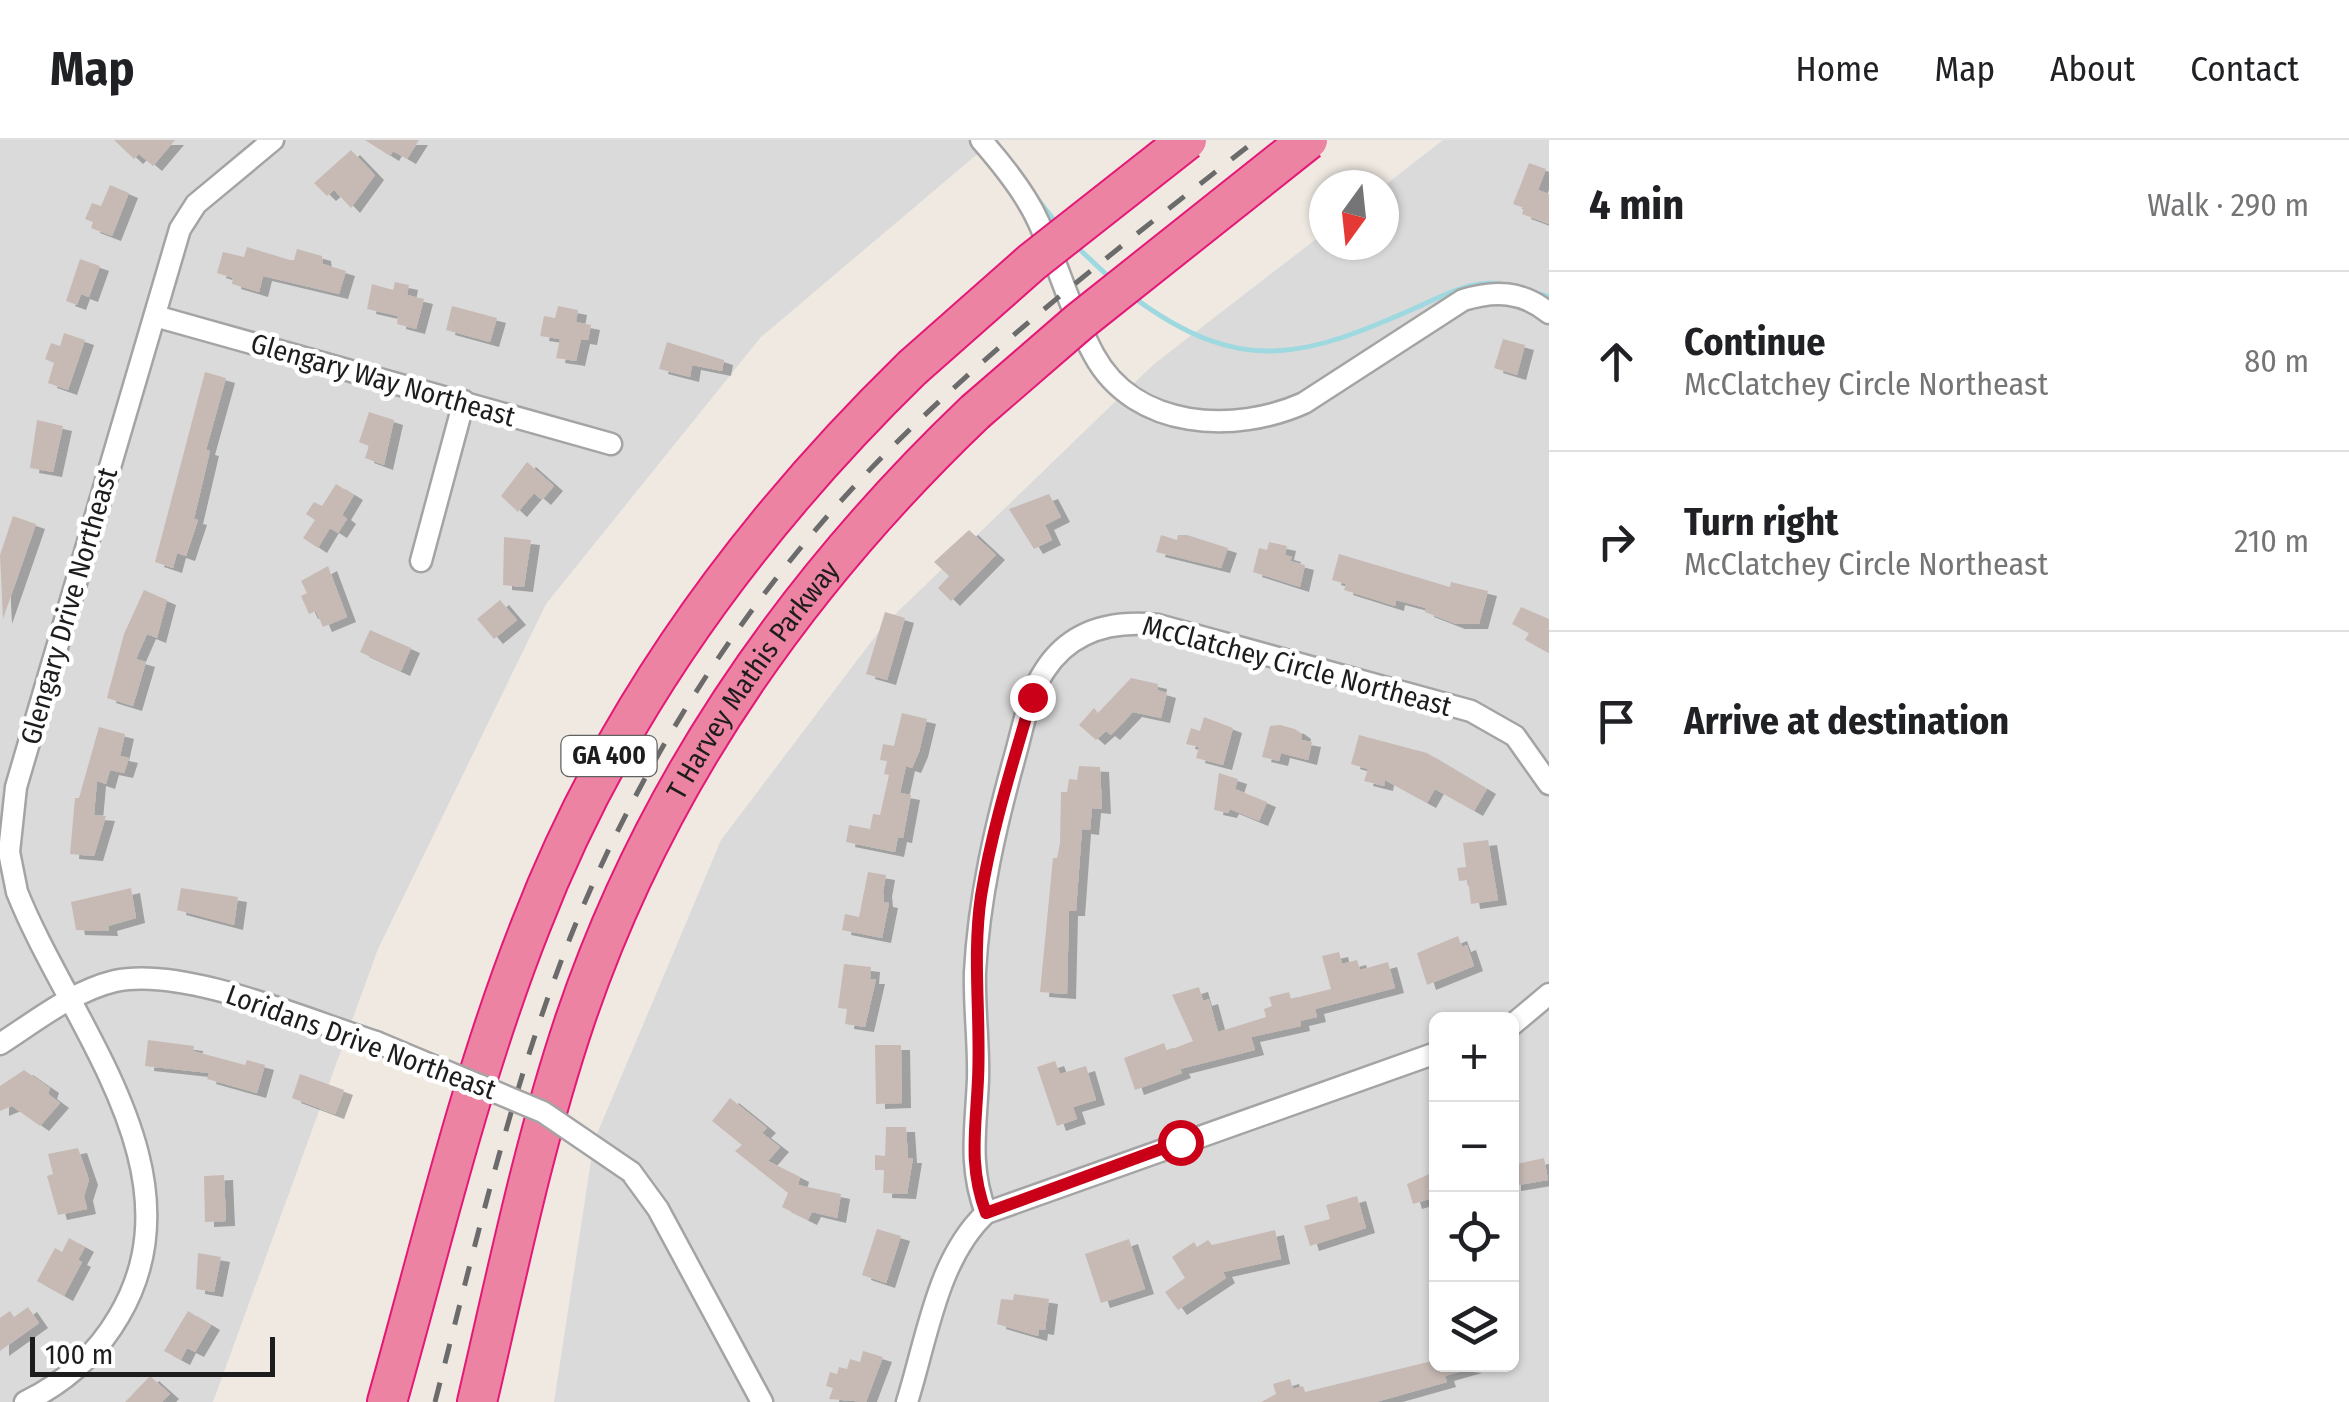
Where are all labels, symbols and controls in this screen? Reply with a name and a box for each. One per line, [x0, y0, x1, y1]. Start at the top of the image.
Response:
text: Map [50, 40, 134, 98]
text: Home [1796, 48, 1879, 90]
text: Map [1934, 48, 1995, 90]
text: About [2050, 48, 2135, 90]
text: Contact [2190, 48, 2299, 90]
north arrow [1309, 170, 1399, 260]
text: 4 min [1589, 180, 1684, 230]
text: Walk · 290 m [2147, 186, 2309, 224]
text: Continue [1684, 319, 1825, 365]
street label: Glengary Way Northeast [247, 326, 520, 434]
icon: ahead [1589, 334, 1644, 389]
text: 80 m [2244, 342, 2309, 380]
text: McClatchey Circle Northeast [1684, 365, 2048, 403]
street label: Glengary Drive Northeast [14, 463, 125, 748]
text: Turn right [1684, 499, 1838, 545]
icon: right [1589, 514, 1644, 569]
text: 210 m [2234, 522, 2309, 560]
text: McClatchey Circle Northeast [1684, 545, 2048, 583]
street label: T Harvey Mathis Parkway [659, 553, 846, 805]
street label: McClatchey Circle Northeast [1139, 609, 1456, 723]
route end [1010, 675, 1056, 721]
icon: arrive [1589, 694, 1644, 749]
text: Arrive at destination [1684, 698, 2009, 744]
road number: GA 400 [562, 736, 656, 776]
street label: Loridans Drive Northeast [222, 978, 501, 1107]
map controls [1429, 1012, 1519, 1372]
button: + [1429, 1012, 1519, 1102]
button: − [1429, 1102, 1519, 1192]
route start [1158, 1120, 1204, 1166]
button: locate [1429, 1192, 1519, 1282]
button: layers [1429, 1282, 1519, 1372]
scale bar [30, 1332, 275, 1376]
text: 100 m [45, 1338, 113, 1371]

